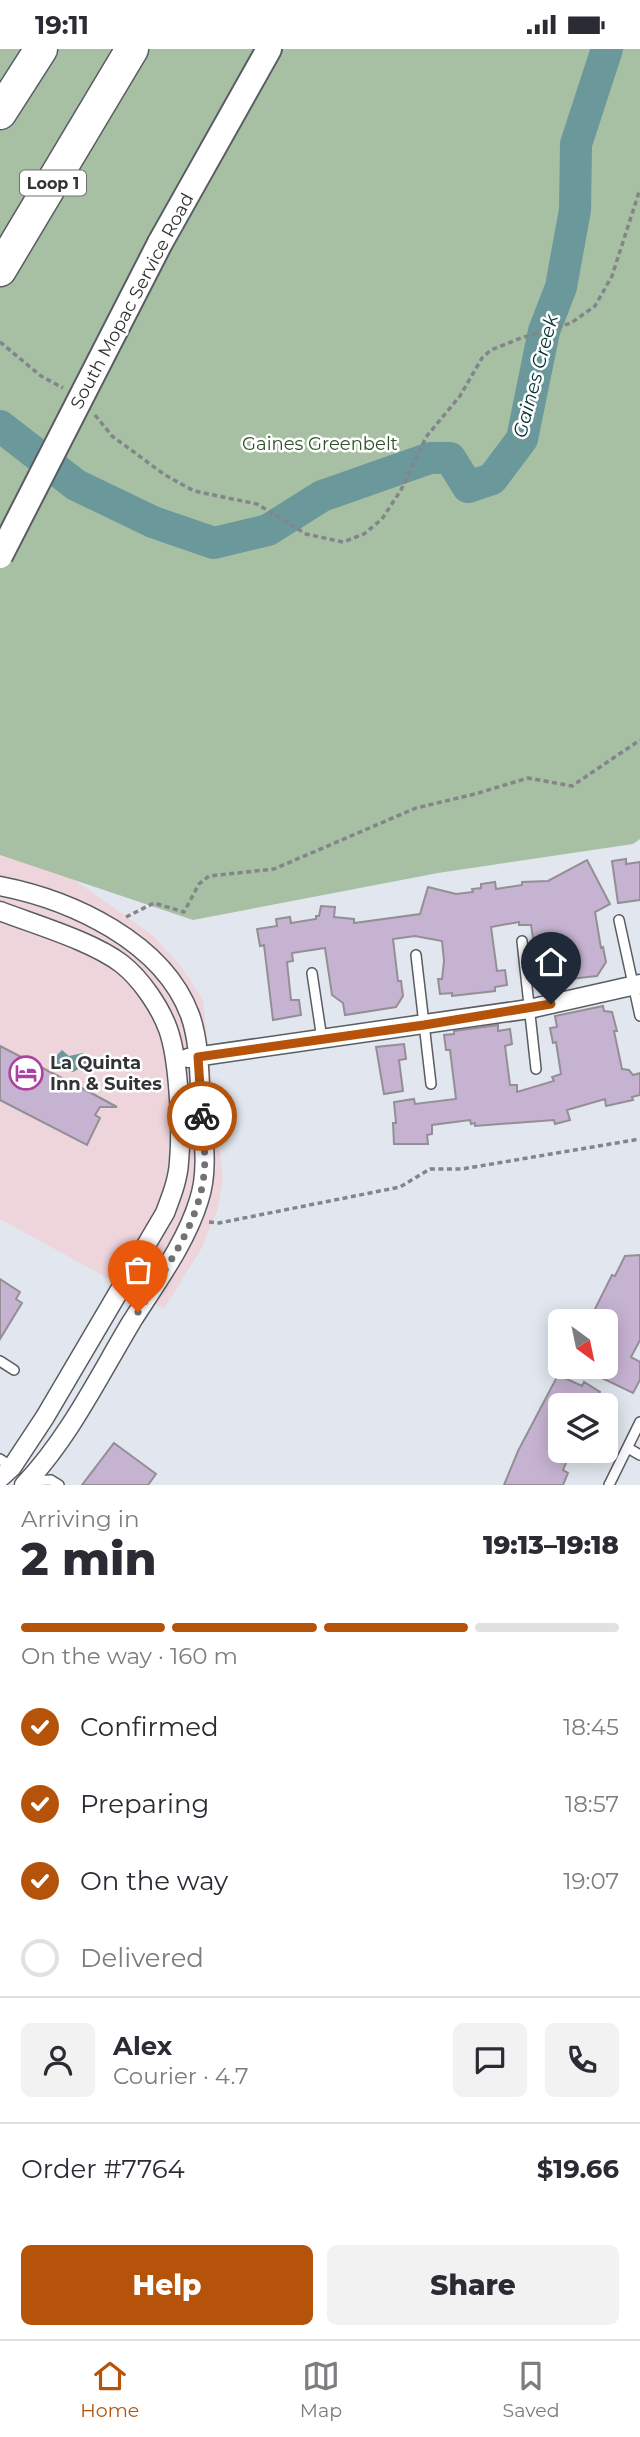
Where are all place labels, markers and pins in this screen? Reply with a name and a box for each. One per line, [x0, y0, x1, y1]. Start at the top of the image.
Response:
pin [521, 932, 581, 1004]
place label: La Quinta Inn & Suites [50, 1052, 162, 1095]
hotel icon: La Quinta Inn & Suites [7, 1054, 45, 1092]
pin [108, 1240, 168, 1312]

